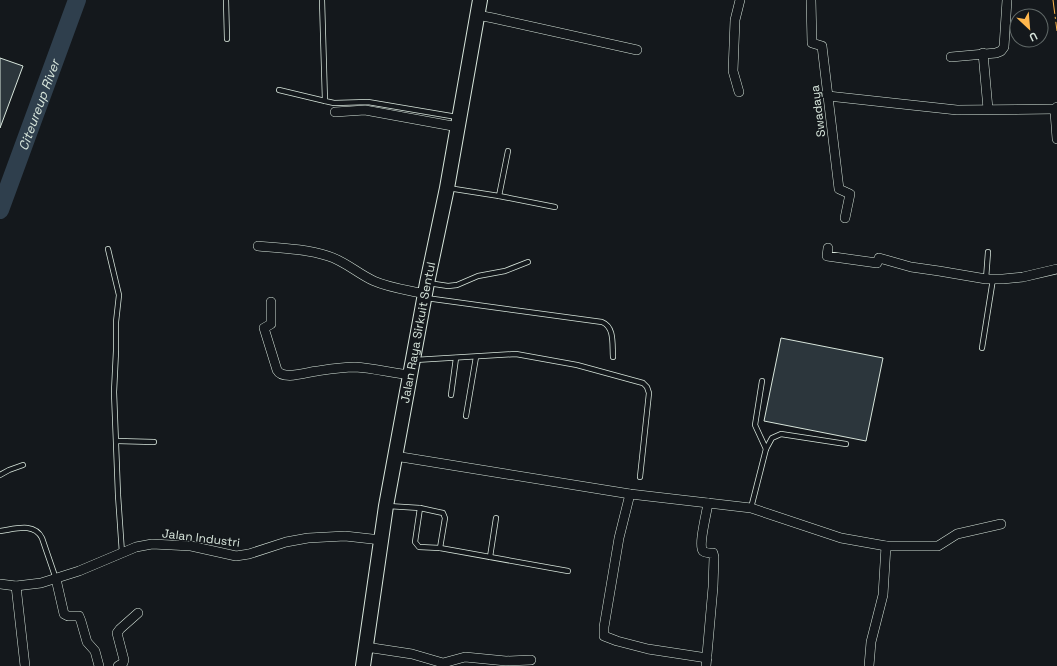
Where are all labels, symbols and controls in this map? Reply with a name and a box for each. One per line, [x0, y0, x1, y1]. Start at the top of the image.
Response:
north arrow [1009, 8, 1049, 48]
text: U [1027, 29, 1040, 45]
water label: Citeureup River [14, 55, 64, 153]
street label: Swadaya [807, 84, 829, 138]
street label: Jalan Raya Sirkuit Sentul [397, 260, 439, 405]
street label: Jalan Industri [161, 525, 241, 551]

